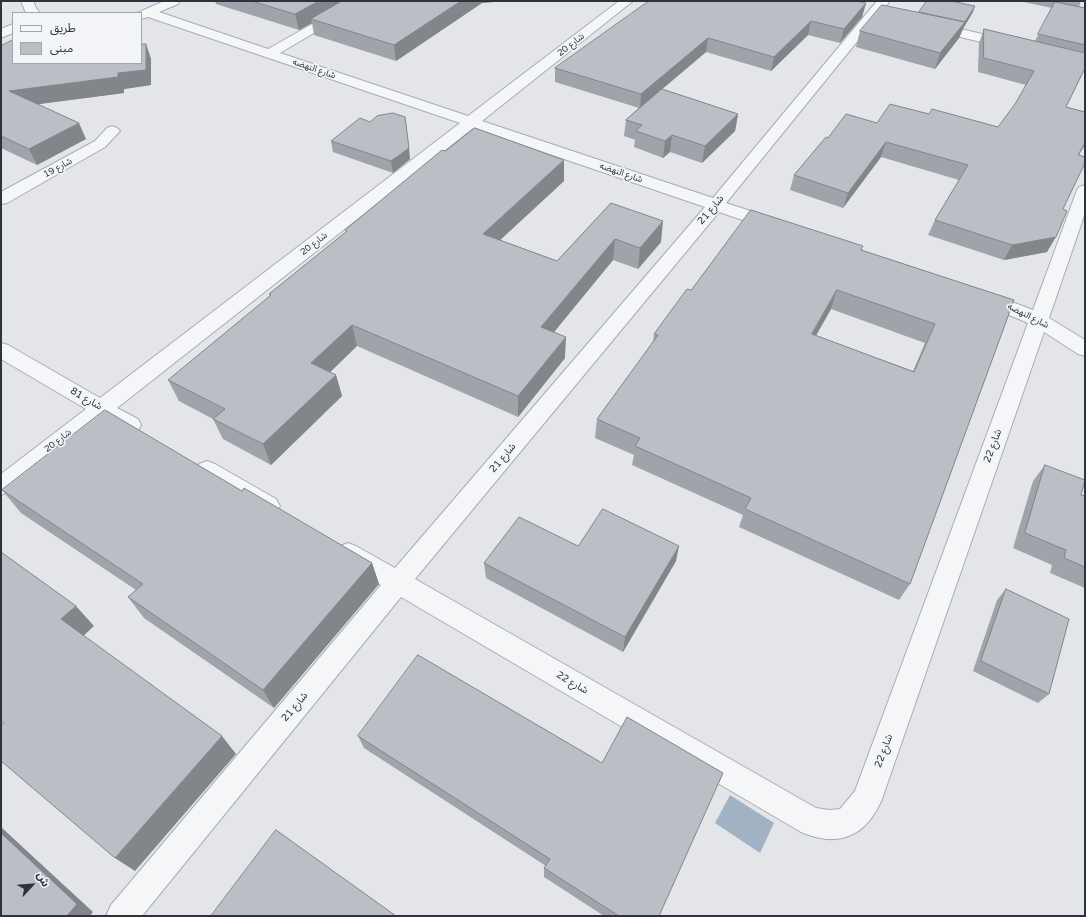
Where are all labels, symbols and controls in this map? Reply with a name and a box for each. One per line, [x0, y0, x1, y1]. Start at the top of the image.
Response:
legend [12, 12, 142, 64]
text: طريق [50, 21, 76, 35]
street label: شارع 20 [555, 31, 587, 59]
text: مبنى [50, 41, 73, 55]
street label: شارع النهضه [291, 57, 337, 81]
street label: شارع 19 [42, 156, 74, 180]
street label: شارع النهضه [598, 161, 644, 185]
street label: شارع 21 [695, 193, 727, 227]
street label: شارع 20 [298, 230, 330, 258]
street label: شارع النهضه [1006, 301, 1050, 331]
street label: شارع 81 [68, 385, 104, 413]
street label: شارع 20 [42, 427, 74, 455]
street label: شارع 22 [981, 428, 1005, 464]
street label: شارع 21 [487, 441, 519, 475]
street label: شارع 22 [554, 669, 590, 697]
street label: شارع 21 [279, 690, 311, 724]
street label: شارع 22 [872, 733, 896, 769]
north arrow [12, 865, 52, 905]
text: ش [34, 870, 52, 889]

